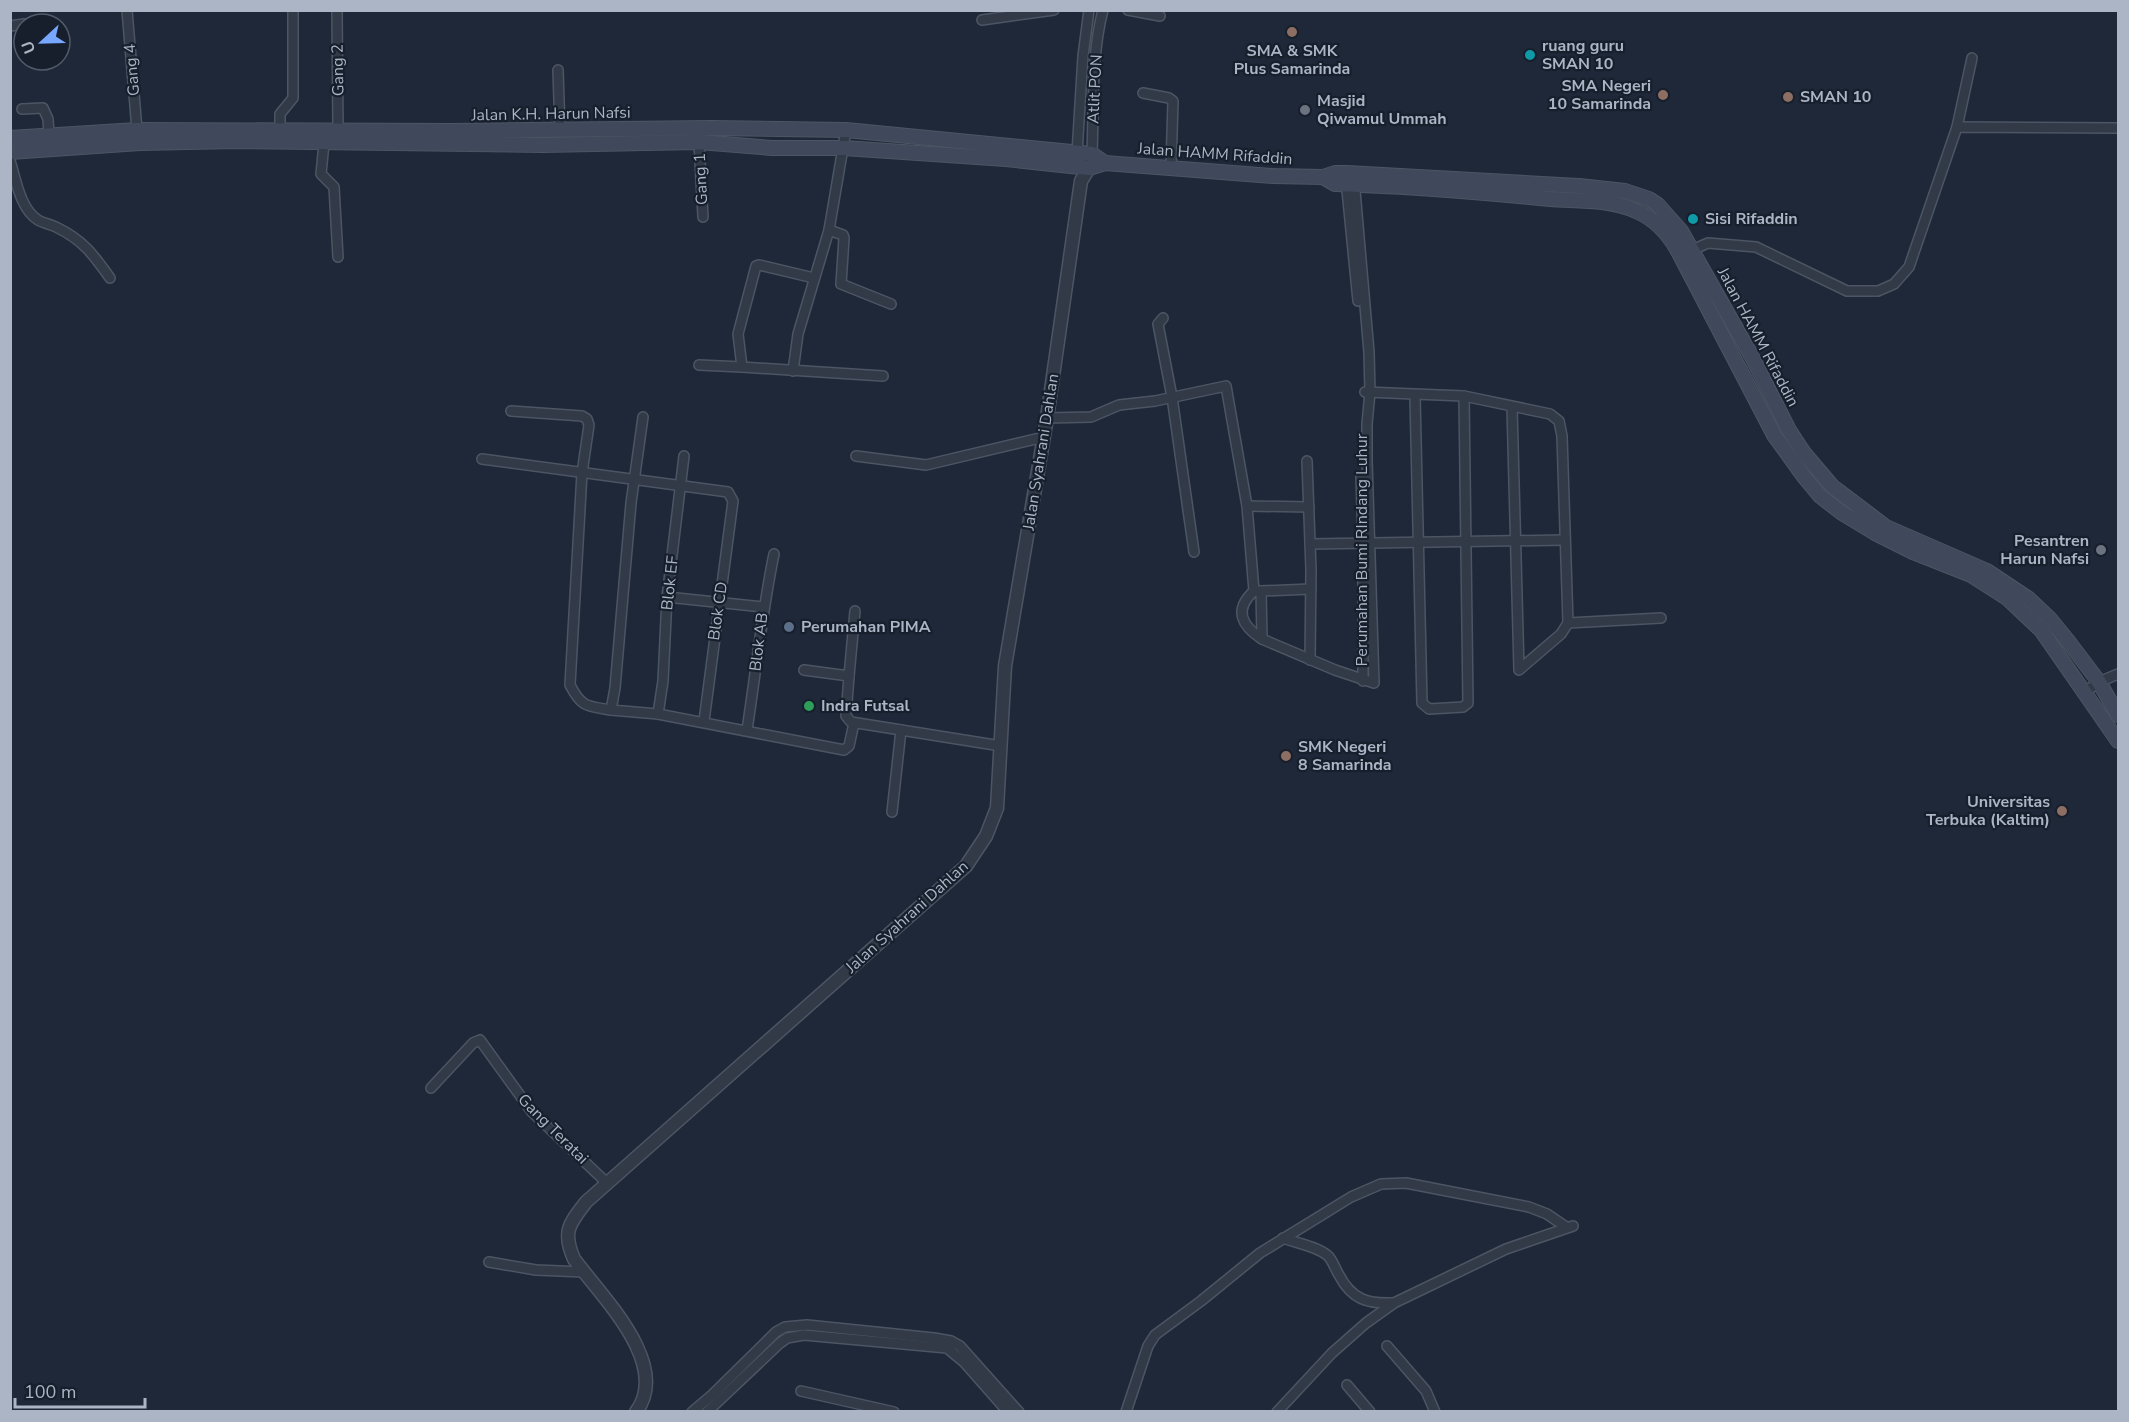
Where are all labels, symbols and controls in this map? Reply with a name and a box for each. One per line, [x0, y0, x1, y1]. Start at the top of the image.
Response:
north arrow [12, 12, 72, 72]
marker: SMA & SMK Plus Samarinda [1285, 25, 1299, 39]
place label: ruang guru SMAN 10 [1542, 35, 1624, 75]
text: U [17, 38, 41, 57]
place label: SMA & SMK Plus Samarinda [1234, 40, 1350, 80]
street label: Gang 4 [119, 43, 145, 97]
street label: Gang 2 [327, 44, 349, 96]
marker: ruang guru SMAN 10 [1523, 48, 1537, 62]
street label: Atlit PON [1082, 54, 1108, 124]
place label: SMA Negeri 10 Samarinda [1548, 75, 1651, 115]
place label: SMAN 10 [1800, 86, 1871, 108]
marker: SMA Negeri 10 Samarinda [1656, 88, 1670, 102]
place label: Masjid Qiwamul Ummah [1317, 90, 1447, 130]
marker: SMAN 10 [1781, 90, 1795, 104]
street label: Jalan K.H. Harun Nafsi [470, 102, 631, 126]
marker: Masjid Qiwamul Ummah [1298, 103, 1312, 117]
street label: Jalan HAMM Rifaddin [1136, 138, 1293, 170]
street label: Gang 1 [689, 152, 713, 206]
place label: Sisi Rifaddin [1705, 208, 1798, 230]
marker: Sisi Rifaddin [1686, 212, 1700, 226]
street label: Jalan HAMM Rifaddin [1711, 263, 1804, 411]
street label: Jalan Syahrani Dahlan [1018, 372, 1064, 533]
street label: Perumahan Bumi RIndang Luhur [1351, 433, 1373, 666]
place label: Pesantren Harun Nafsi [2000, 530, 2089, 570]
marker: Pesantren Harun Nafsi [2094, 543, 2108, 557]
street label: Blok EF [656, 554, 684, 611]
street label: Blok CD [703, 580, 733, 642]
street label: Blok AB [744, 611, 774, 673]
place label: Perumahan PIMA [801, 616, 931, 638]
marker: Perumahan PIMA [782, 620, 796, 634]
place label: Indra Futsal [821, 695, 910, 717]
marker: Indra Futsal [802, 699, 816, 713]
place label: SMK Negeri 8 Samarinda [1298, 736, 1392, 776]
marker: SMK Negeri 8 Samarinda [1279, 749, 1293, 763]
place label: Universitas Terbuka (Kaltim) [1926, 791, 2050, 831]
marker: Universitas Terbuka (Kaltim) [2055, 804, 2069, 818]
street label: Jalan Syahrani Dahlan [840, 856, 973, 979]
street label: Gang Teratai [513, 1089, 593, 1169]
scale bar [15, 1371, 146, 1409]
text: 100 m [24, 1380, 76, 1404]

